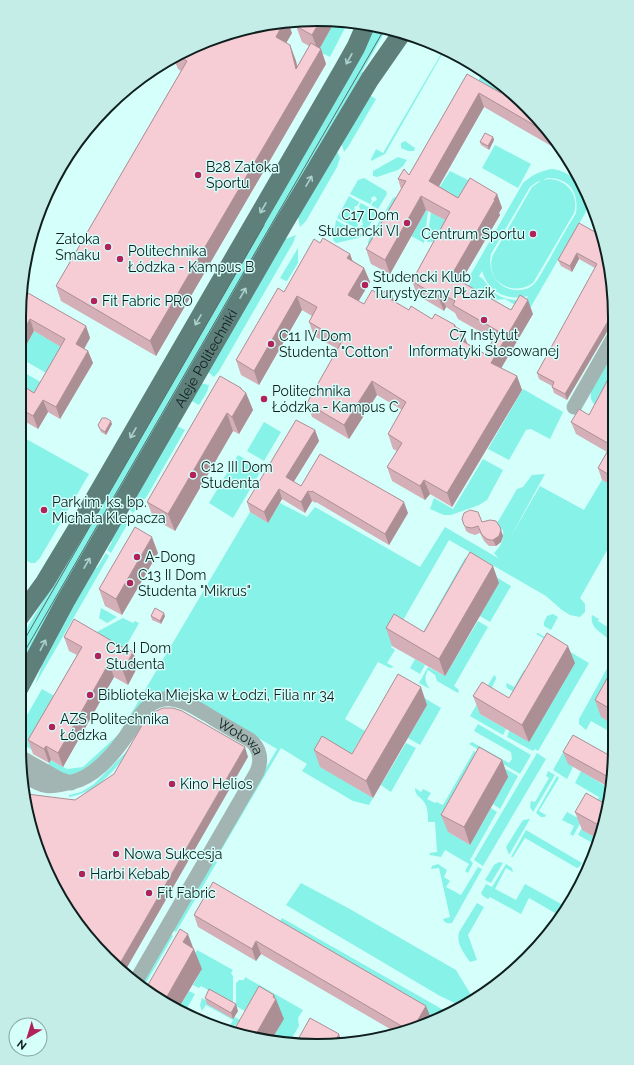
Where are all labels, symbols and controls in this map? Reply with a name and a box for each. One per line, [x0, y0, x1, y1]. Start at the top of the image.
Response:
one-way arrow [345, 53, 353, 65]
place label: B28 Zatoka Sportu [206, 159, 279, 191]
marker: B28 Zatoka Sportu [193, 170, 203, 180]
one-way arrow [305, 175, 313, 187]
one-way arrow [259, 202, 267, 214]
place label: C17 Dom Studencki VI [318, 207, 399, 239]
marker: C17 Dom Studencki VI [402, 218, 412, 228]
place label: Centrum Sportu [421, 226, 525, 242]
marker: Centrum Sportu [528, 229, 538, 239]
place label: Zatoka Smaku [55, 231, 100, 263]
marker: Zatoka Smaku [103, 242, 113, 252]
place label: Politechnika Łódzka - Kampus B [128, 243, 254, 275]
marker: Politechnika Łódzka - Kampus B [115, 254, 125, 264]
place label: Studencki Klub Turystyczny PŁazik [373, 269, 496, 301]
marker: Studencki Klub Turystyczny PŁazik [360, 280, 370, 290]
one-way arrow [240, 287, 248, 299]
place label: Fit Fabric PRO [102, 293, 193, 309]
marker: Fit Fabric PRO [89, 296, 99, 306]
street label: Aleje Politechniki [171, 306, 240, 410]
one-way arrow [194, 314, 202, 326]
marker: C7 Instytut Informatyki Stosowanej [479, 315, 489, 325]
place label: C7 Instytut Informatyki Stosowanej [409, 327, 559, 359]
place label: C11 IV Dom Studenta "Cotton" [279, 328, 393, 360]
marker: C11 IV Dom Studenta "Cotton" [266, 339, 276, 349]
place label: Politechnika Łódzka - Kampus C [272, 383, 399, 415]
marker: Politechnika Łódzka - Kampus C [259, 394, 269, 404]
one-way arrow [129, 427, 137, 438]
place label: C12 III Dom Studenta [201, 459, 273, 491]
marker: C12 III Dom Studenta [188, 470, 198, 480]
place label: Park im. ks. bp. Michała Klepacza [52, 494, 166, 526]
marker: Park im. ks. bp. Michała Klepacza [39, 505, 49, 515]
place label: A-Dong [145, 549, 195, 565]
marker: A-Dong [132, 552, 142, 562]
one-way arrow [84, 557, 92, 569]
place label: C13 II Dom Studenta "Mikrus" [138, 567, 251, 599]
marker: C13 II Dom Studenta "Mikrus" [125, 578, 135, 588]
one-way arrow [40, 639, 47, 651]
place label: C14 I Dom Studenta [106, 640, 171, 672]
marker: C14 I Dom Studenta [93, 651, 103, 661]
place label: Biblioteka Miejska w Łodzi, Filia nr 34 [98, 687, 335, 703]
marker: Biblioteka Miejska w Łodzi, Filia nr 34 [85, 690, 95, 700]
place label: AZS Politechnika Łódzka [60, 711, 169, 743]
street label: Wołowa [215, 715, 267, 757]
marker: AZS Politechnika Łódzka [47, 722, 57, 732]
place label: Kino Helios [180, 776, 253, 792]
marker: Kino Helios [167, 779, 177, 789]
place label: Nowa Sukcesja [124, 846, 222, 862]
marker: Nowa Sukcesja [111, 849, 121, 859]
place label: Harbi Kebab [90, 866, 170, 882]
marker: Harbi Kebab [77, 869, 87, 879]
place label: Fit Fabric [157, 885, 216, 901]
marker: Fit Fabric [144, 888, 154, 898]
north arrow [8, 1017, 48, 1057]
text: N [15, 1037, 29, 1052]

